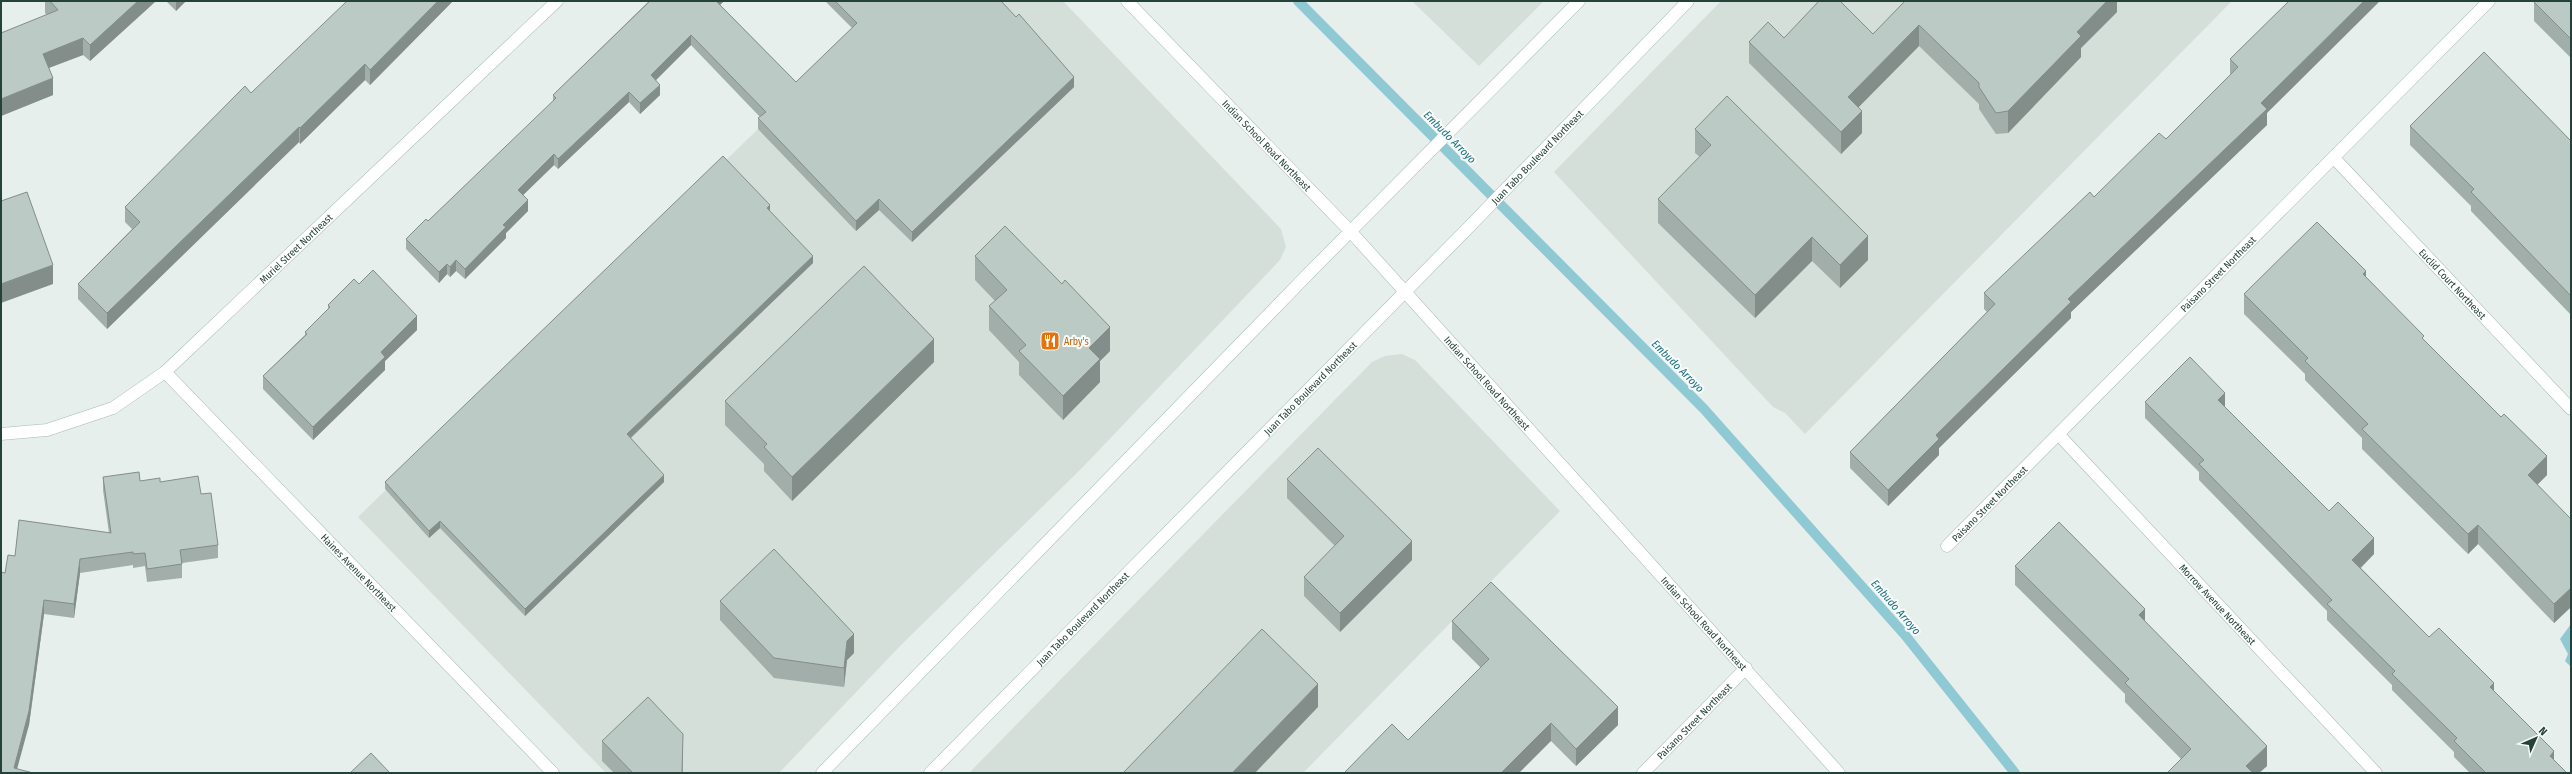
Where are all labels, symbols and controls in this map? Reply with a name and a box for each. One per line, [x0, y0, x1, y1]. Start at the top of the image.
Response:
street label: Indian School Road Northeast [1219, 98, 1314, 195]
street label: Juan Tabo Boulevard Northeast [1489, 107, 1587, 207]
water label: Embudo Arroyo [1421, 109, 1479, 166]
street label: Muriel Street Northeast [257, 211, 336, 286]
street label: Paisano Street Northeast [2178, 234, 2259, 315]
street label: Euclid Court Northeast [2416, 247, 2489, 323]
restaurant icon: Arby's [1039, 330, 1061, 352]
street label: Indian School Road Northeast [1441, 334, 1532, 434]
place label: Arby's [1064, 336, 1089, 348]
water label: Embudo Arroyo [1649, 338, 1707, 395]
street label: Juan Tabo Boulevard Northeast [1262, 339, 1360, 438]
street label: Paisano Street Northeast [1950, 463, 2031, 545]
street label: Haines Avenue Northeast [318, 532, 399, 615]
street label: Morrow Avenue Northeast [2176, 562, 2258, 648]
street label: Juan Tabo Boulevard Northeast [1034, 569, 1132, 669]
street label: Indian School Road Northeast [1658, 575, 1749, 674]
water label: Embudo Arroyo [1868, 577, 1923, 638]
street label: Paisano Street Northeast [1655, 681, 1735, 762]
north arrow [2516, 718, 2556, 758]
text: N [2536, 724, 2550, 738]

